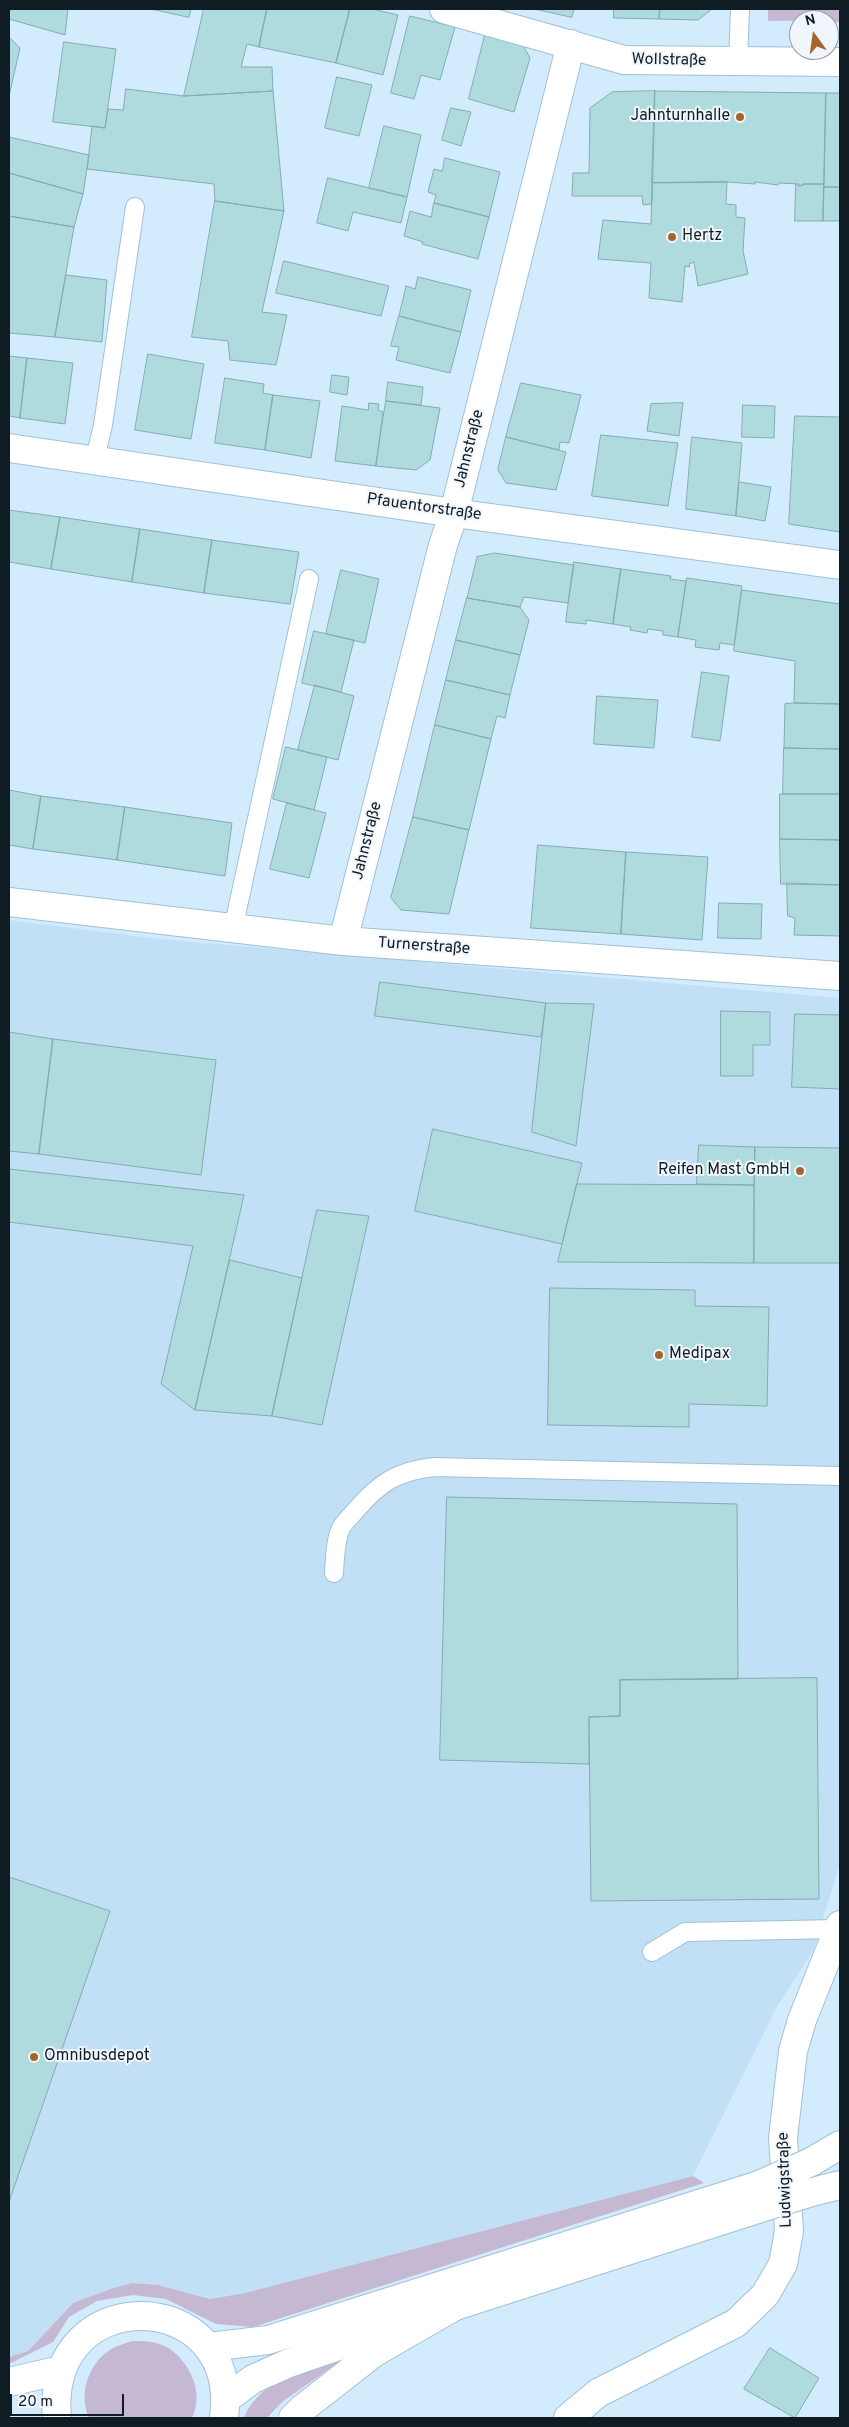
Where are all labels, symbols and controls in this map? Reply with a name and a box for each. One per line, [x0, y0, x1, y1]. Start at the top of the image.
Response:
north arrow [789, 10, 839, 60]
text: N [804, 11, 817, 30]
street label: Wollstraße [631, 51, 707, 71]
place label: Jahnturnhalle [630, 107, 730, 127]
marker: Jahnturnhalle [734, 111, 746, 123]
place label: Hertz [682, 227, 722, 247]
marker: Hertz [666, 231, 678, 243]
street label: Jahnstraße [451, 408, 489, 490]
street label: Pfauentorstraße [365, 490, 483, 526]
street label: Jahnstraße [349, 800, 387, 882]
street label: Turnerstraße [377, 934, 471, 960]
place label: Reifen Mast GmbH [658, 1161, 790, 1181]
marker: Reifen Mast GmbH [794, 1165, 806, 1177]
place label: Medipax [669, 1345, 730, 1365]
marker: Medipax [653, 1349, 665, 1361]
place label: Omnibusdepot [44, 2047, 150, 2067]
marker: Omnibusdepot [28, 2051, 40, 2063]
street label: Ludwigstraße [775, 2132, 797, 2228]
scale bar [12, 2384, 126, 2416]
text: 20 m [18, 2393, 53, 2412]

